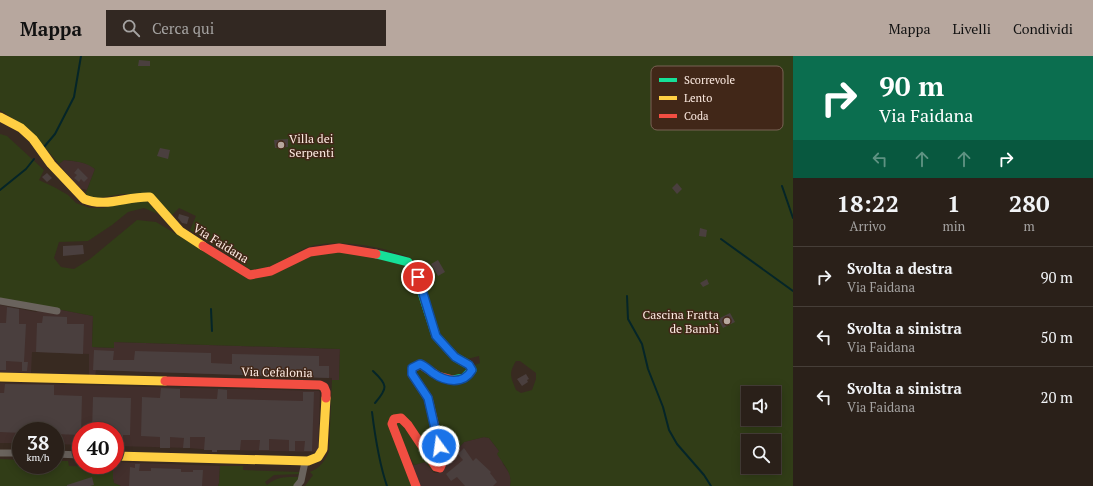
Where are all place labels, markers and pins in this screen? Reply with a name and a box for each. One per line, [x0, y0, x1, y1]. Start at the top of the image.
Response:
place label: Villa dei Serpenti [289, 131, 334, 160]
marker: Villa dei Serpenti [276, 140, 286, 150]
pin [401, 260, 435, 294]
place label: Cascina Fratta de Bambì [643, 307, 719, 336]
marker: Cascina Fratta de Bambì [722, 316, 732, 326]

